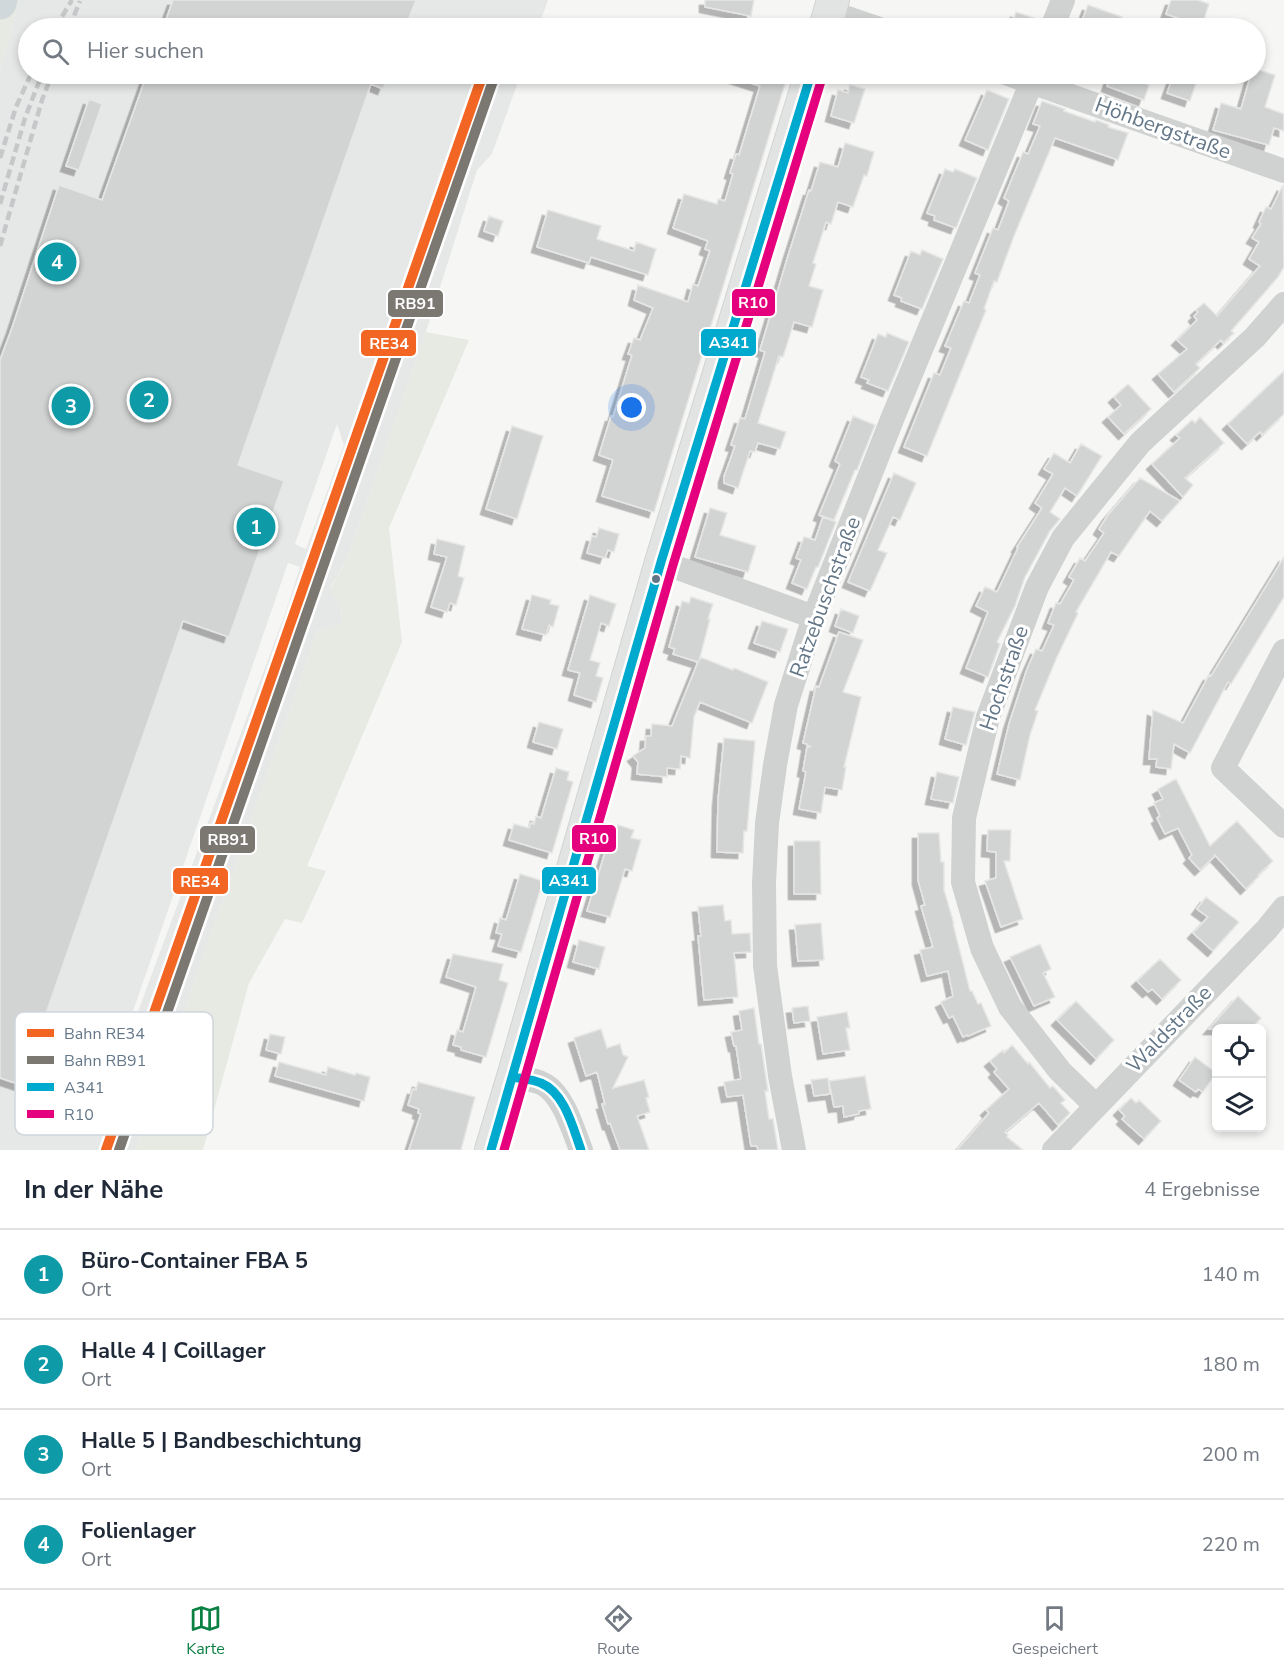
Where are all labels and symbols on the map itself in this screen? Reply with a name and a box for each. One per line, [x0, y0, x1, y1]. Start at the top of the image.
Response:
street label: Höhbergstraße [1091, 90, 1235, 166]
pin: 4 [38, 240, 76, 284]
line badge: R10 [731, 288, 776, 317]
line badge: RB91 [387, 289, 444, 318]
text: R10 [738, 292, 768, 314]
text: RB91 [394, 293, 436, 315]
line badge: A341 [700, 328, 757, 357]
line badge: RE34 [360, 329, 417, 357]
text: A341 [709, 332, 749, 354]
text: RE34 [369, 333, 409, 355]
pin: 2 [130, 378, 168, 422]
pin: 3 [52, 384, 90, 428]
your location [617, 393, 646, 422]
pin: 1 [236, 504, 276, 550]
street label: Ratzebuschstraße [783, 513, 867, 681]
unlabelled marker [650, 573, 662, 585]
street label: Hochstraße [973, 622, 1035, 734]
line badge: R10 [571, 824, 617, 853]
line badge: RB91 [199, 825, 256, 854]
text: R10 [579, 828, 609, 850]
text: RB91 [207, 829, 249, 851]
line badge: A341 [541, 866, 597, 895]
line badge: RE34 [172, 867, 229, 895]
text: A341 [549, 870, 589, 892]
text: RE34 [180, 871, 220, 893]
street label: Waldstraße [1120, 979, 1218, 1079]
legend [15, 1012, 213, 1135]
text: Bahn RE34 [64, 1023, 145, 1045]
text: Bahn RB91 [64, 1050, 146, 1072]
text: A341 [64, 1077, 104, 1099]
text: R10 [64, 1104, 94, 1126]

